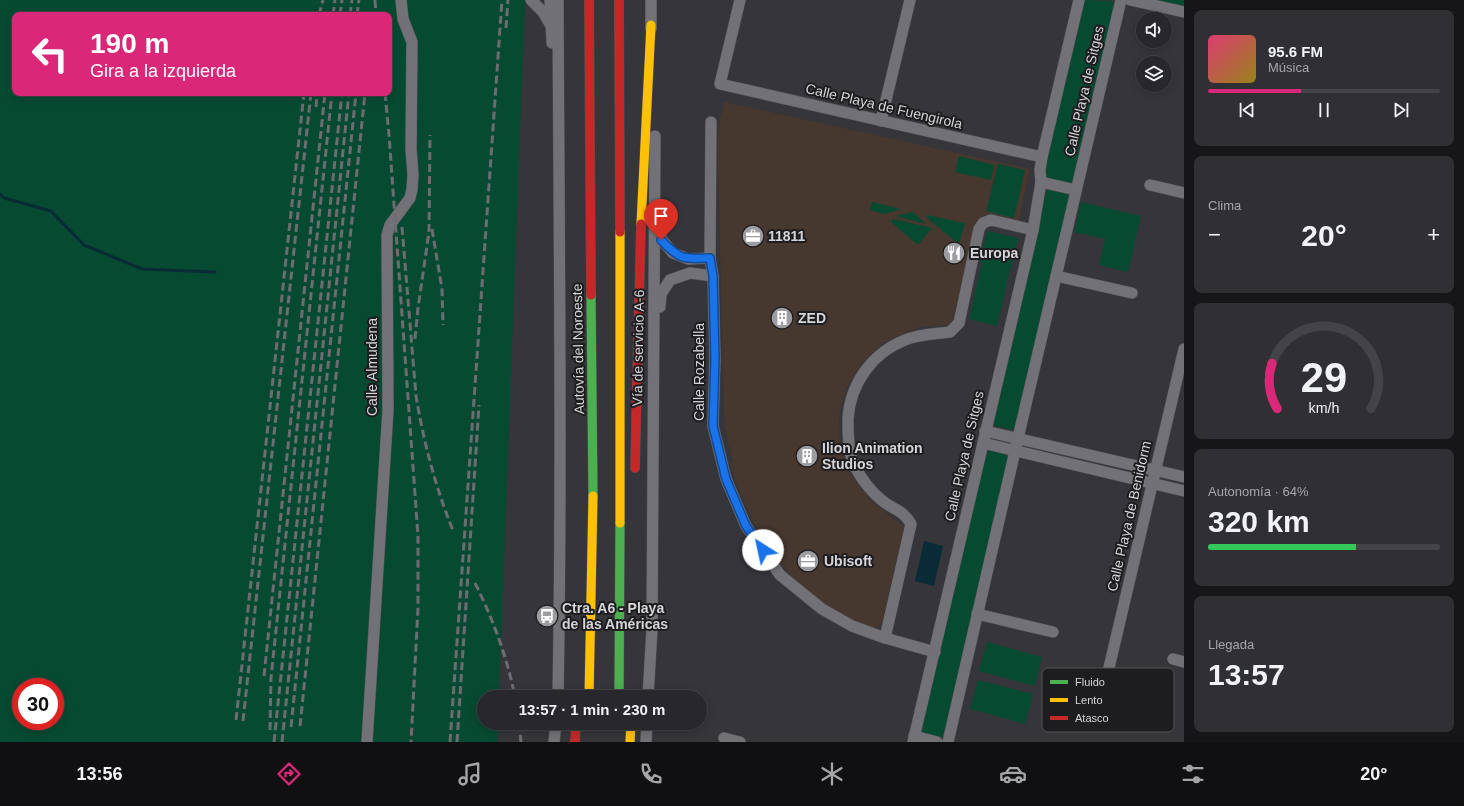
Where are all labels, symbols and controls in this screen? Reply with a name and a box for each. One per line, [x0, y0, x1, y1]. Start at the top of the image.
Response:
map controls [1136, 12, 1172, 92]
button: sound [1136, 12, 1172, 48]
street label: Calle Playa de Sitges [1061, 24, 1107, 158]
icon: left [24, 28, 76, 80]
text: 190 m [90, 28, 169, 59]
text: 95.6 FM [1268, 43, 1323, 60]
button: layers [1136, 56, 1172, 92]
text: Música [1268, 60, 1309, 75]
text: Gira a la izquierda [90, 61, 236, 81]
street label: Calle Playa de Fuengirola [804, 80, 964, 132]
icon: previous [1236, 99, 1258, 121]
icon: pause [1313, 99, 1335, 121]
icon: next [1390, 99, 1412, 121]
text: Clima [1208, 198, 1241, 213]
pin [644, 199, 678, 240]
icon: arrive [650, 205, 672, 227]
text: 20° [1301, 219, 1347, 252]
text: − [1208, 222, 1221, 247]
text: + [1427, 222, 1440, 247]
office icon: 11811 [740, 223, 766, 249]
place label: 11811 [768, 228, 806, 244]
restaurant icon: Europa [941, 240, 967, 266]
place label: Europa [970, 245, 1018, 261]
street label: Autovía del Noroeste [569, 283, 587, 415]
street label: Vía de servicio A-6 [629, 289, 647, 406]
building icon: ZED [769, 305, 795, 331]
place label: ZED [798, 310, 826, 326]
street label: Calle Almudena [364, 318, 380, 416]
street label: Calle Rozabella [691, 323, 707, 421]
text: 29 [1301, 354, 1347, 401]
street label: Calle Playa de Sitges [941, 389, 987, 523]
text: km/h [1309, 400, 1340, 416]
street label: Calle Playa de Benidorm [1104, 439, 1154, 593]
place label: Ilion Animation Studios [822, 440, 923, 472]
building icon: Ilion Animation Studios [794, 443, 820, 469]
text: Autonomía · 64% [1208, 484, 1308, 499]
text: 320 km [1208, 505, 1310, 538]
position arrow [742, 529, 784, 571]
office icon: Ubisoft [795, 548, 821, 574]
place label: Ubisoft [824, 553, 873, 569]
place label: Ctra. A6 - Playa de las Américas [562, 600, 668, 632]
bus stop icon: Ctra. A6 - Playa de las Américas [534, 603, 560, 629]
text: Llegada [1208, 637, 1254, 652]
text: 13:57 [1208, 658, 1285, 691]
legend [1042, 668, 1174, 732]
text: Fluido [1075, 676, 1105, 688]
speed limit sign: 30 [12, 678, 64, 730]
text: Lento [1075, 694, 1103, 706]
text: 13:57 · 1 min · 230 m [519, 701, 665, 718]
text: Atasco [1075, 712, 1109, 724]
icon: directions [275, 760, 303, 788]
icon: music [456, 760, 484, 788]
icon: phone [637, 760, 665, 788]
icon: climate [818, 760, 846, 788]
icon: car [999, 760, 1027, 788]
icon: filters [1179, 760, 1207, 788]
text: 13:56 [76, 764, 122, 784]
text: 20° [1360, 764, 1387, 784]

